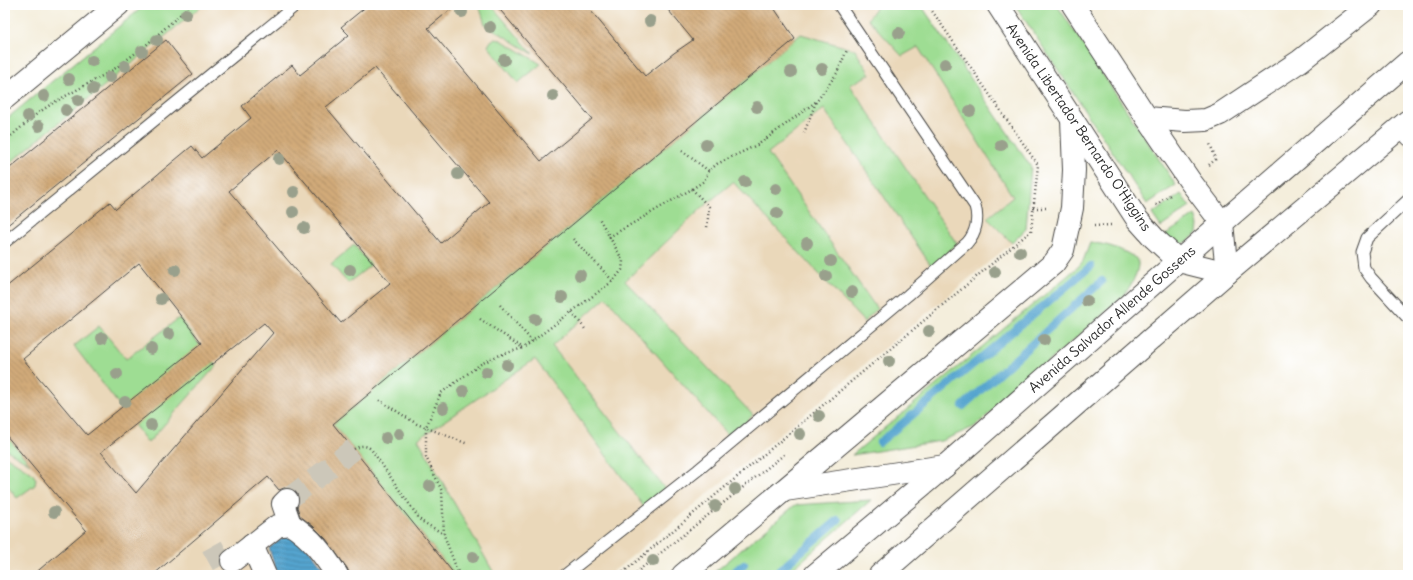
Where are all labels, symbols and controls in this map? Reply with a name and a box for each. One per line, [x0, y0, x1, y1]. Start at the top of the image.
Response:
street label: Avenida Libertador Bernardo O'Higgins [1002, 20, 1156, 234]
street label: Avenida Salvador Allende Gossens [1025, 242, 1199, 396]

